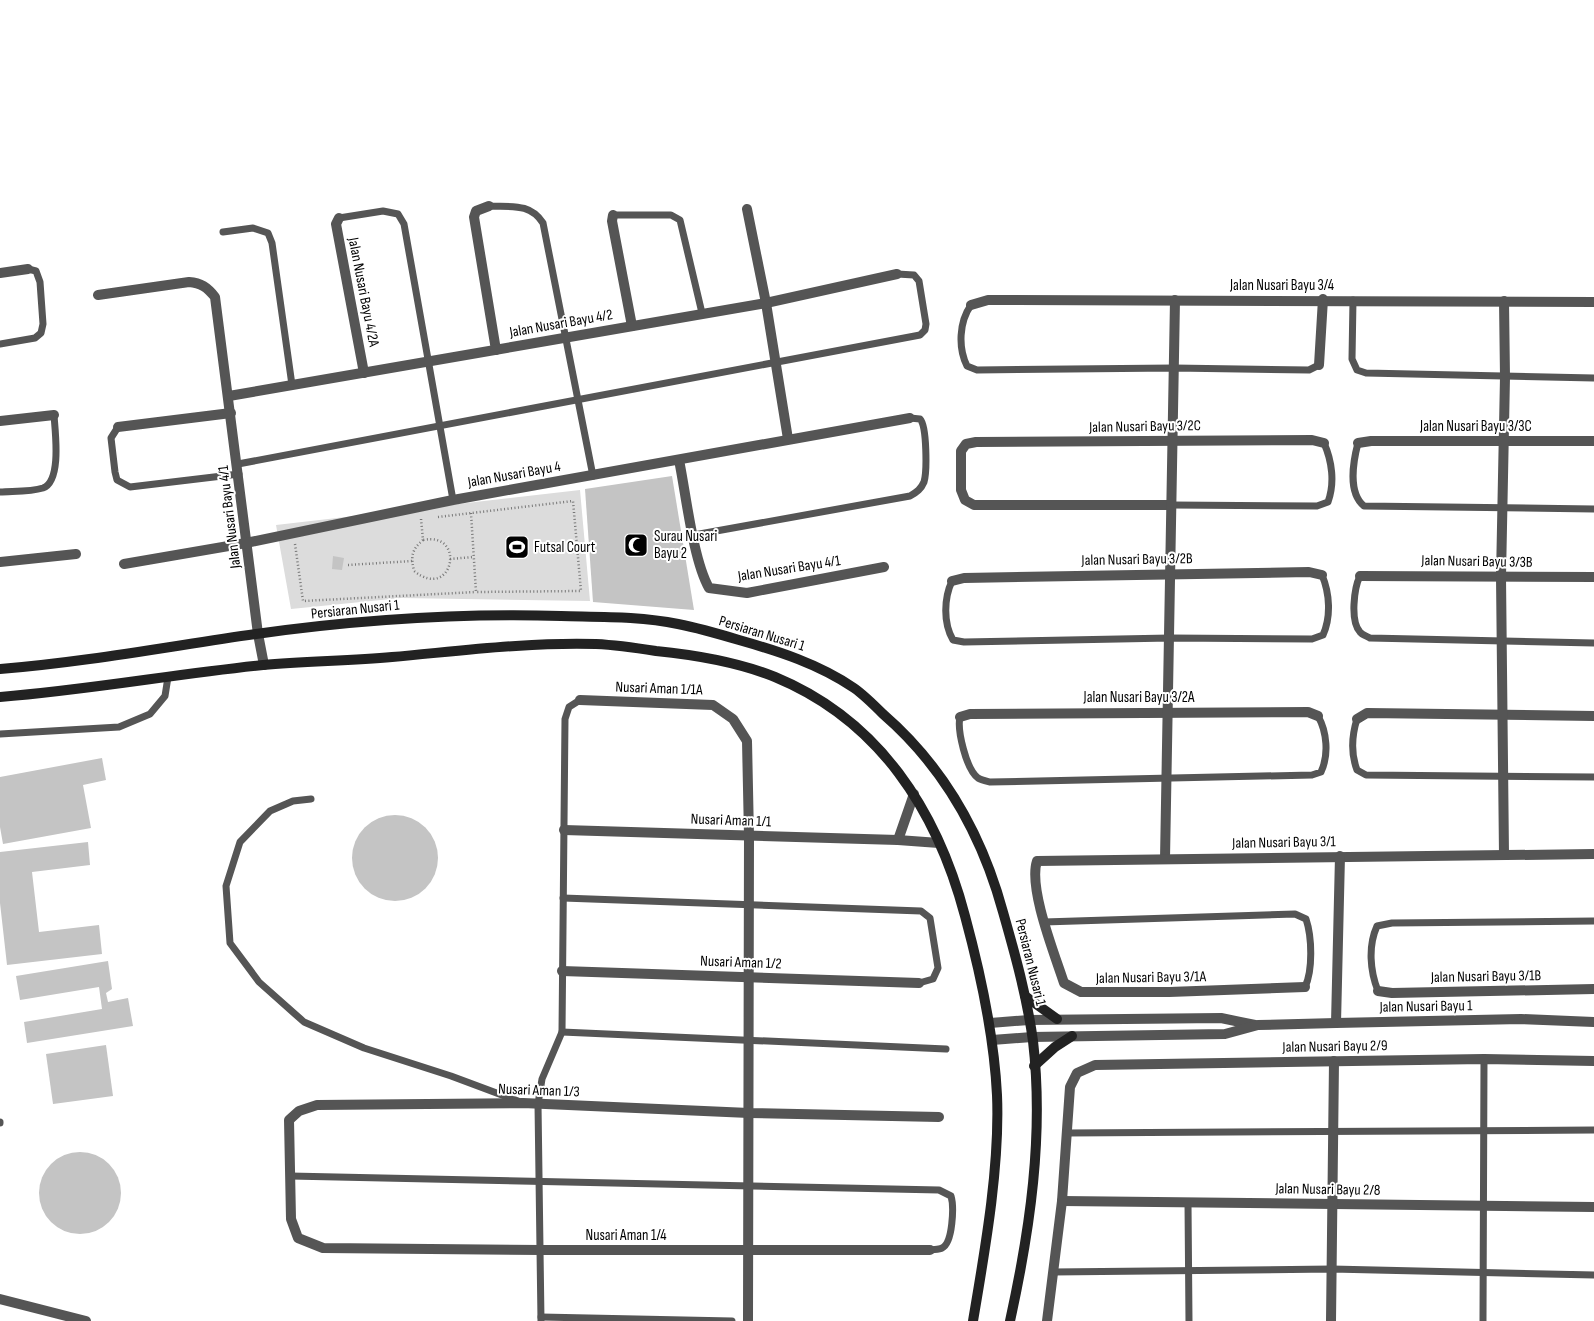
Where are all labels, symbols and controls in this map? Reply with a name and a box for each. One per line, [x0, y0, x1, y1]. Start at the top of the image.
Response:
street label: Jalan Nusari Bayu 4/2A [343, 235, 384, 349]
street label: Jalan Nusari Bayu 3/4 [1229, 276, 1334, 295]
street label: Jalan Nusari Bayu 4/2 [507, 305, 614, 342]
street label: Jalan Nusari Bayu 3/2C [1088, 416, 1201, 437]
street label: Jalan Nusari Bayu 3/3C [1419, 417, 1532, 436]
street label: Jalan Nusari Bayu 4 [465, 457, 562, 492]
street label: Jalan Nusari Bayu 4/1 [214, 464, 245, 570]
place label: Surau Nusari Bayu 2 [654, 527, 718, 563]
mosque icon: Surau Nusari Bayu 2 [623, 532, 649, 558]
sports icon: Futsal Court [504, 534, 530, 560]
place label: Futsal Court [534, 538, 596, 557]
street label: Jalan Nusari Bayu 3/2B [1080, 549, 1193, 570]
street label: Jalan Nusari Bayu 4/1 [736, 551, 842, 586]
street label: Jalan Nusari Bayu 3/3B [1420, 551, 1533, 572]
street label: Persiaran Nusari 1 [310, 595, 401, 624]
street label: Persiaran Nusari 1 [717, 611, 808, 656]
street label: Nusari Aman 1/1A [615, 677, 703, 700]
street label: Jalan Nusari Bayu 3/2A [1083, 688, 1195, 707]
street label: Nusari Aman 1/1 [690, 810, 772, 831]
street label: Jalan Nusari Bayu 3/1 [1231, 832, 1337, 853]
street label: Persiaran Nusari 1 [1011, 917, 1051, 1008]
street label: Nusari Aman 1/2 [700, 952, 782, 973]
street label: Jalan Nusari Bayu 3/1B [1430, 966, 1542, 987]
street label: Jalan Nusari Bayu 3/1A [1095, 967, 1207, 988]
street label: Jalan Nusari Bayu 1 [1378, 996, 1473, 1017]
street label: Jalan Nusari Bayu 2/9 [1281, 1036, 1388, 1057]
street label: Nusari Aman 1/3 [498, 1080, 580, 1101]
street label: Jalan Nusari Bayu 2/8 [1274, 1179, 1381, 1200]
street label: Nusari Aman 1/4 [585, 1226, 667, 1245]

